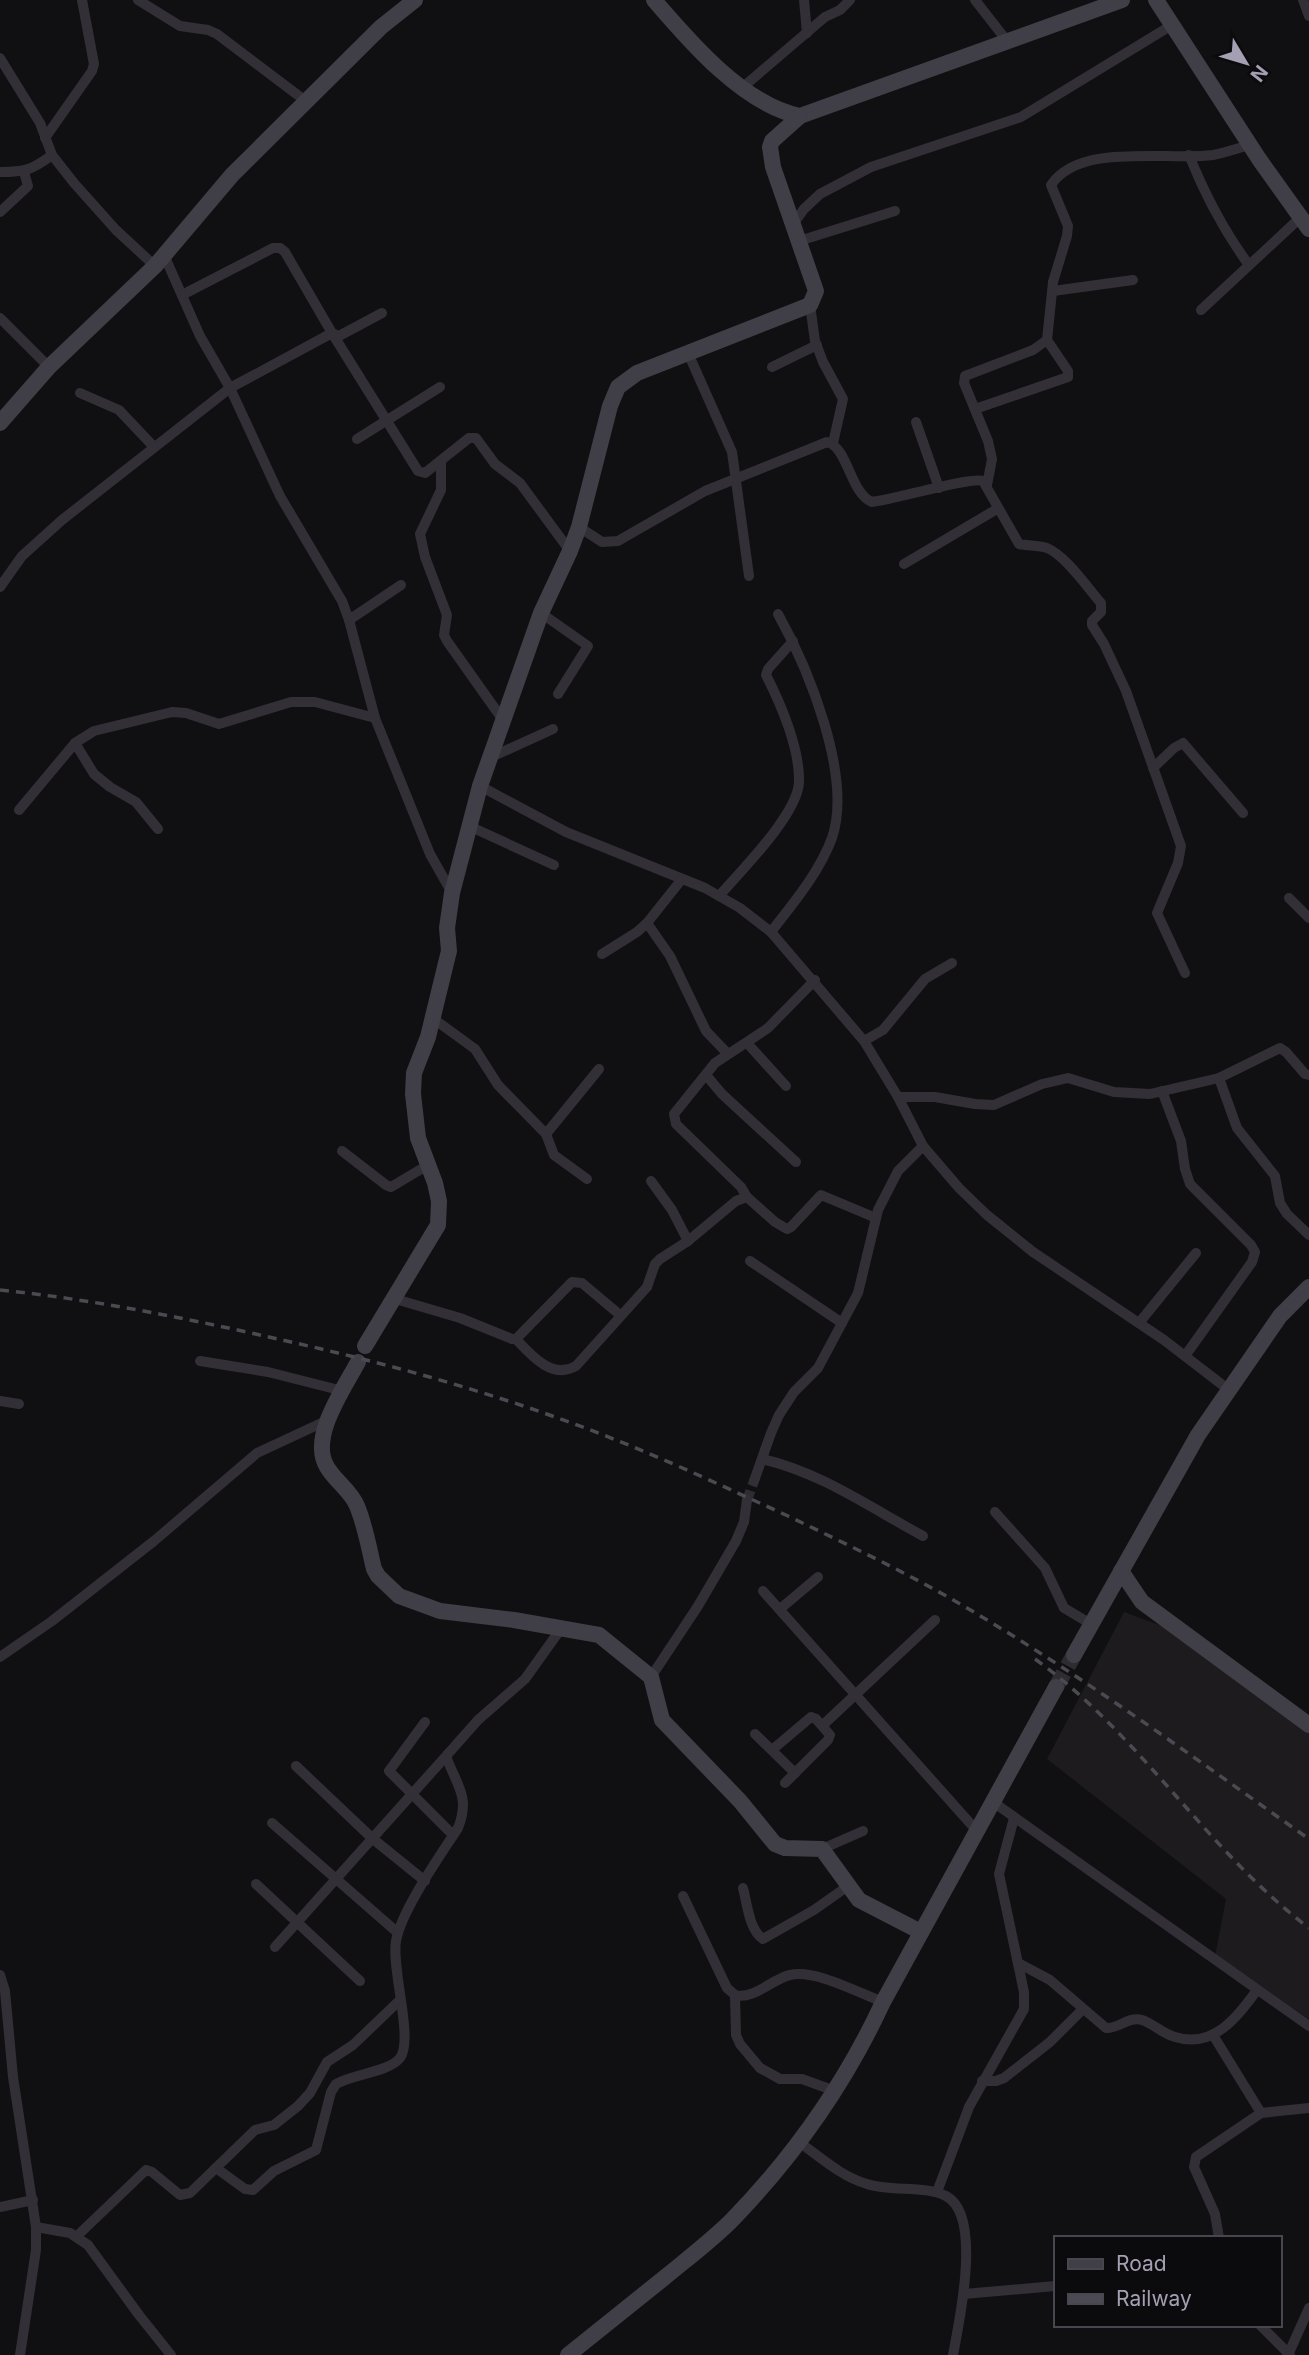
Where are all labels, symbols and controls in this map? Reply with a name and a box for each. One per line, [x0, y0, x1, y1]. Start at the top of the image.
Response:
north arrow [1211, 28, 1281, 98]
text: N [1245, 60, 1273, 86]
legend [1054, 2236, 1281, 2327]
text: Road [1116, 2251, 1167, 2276]
text: Railway [1116, 2286, 1192, 2311]

